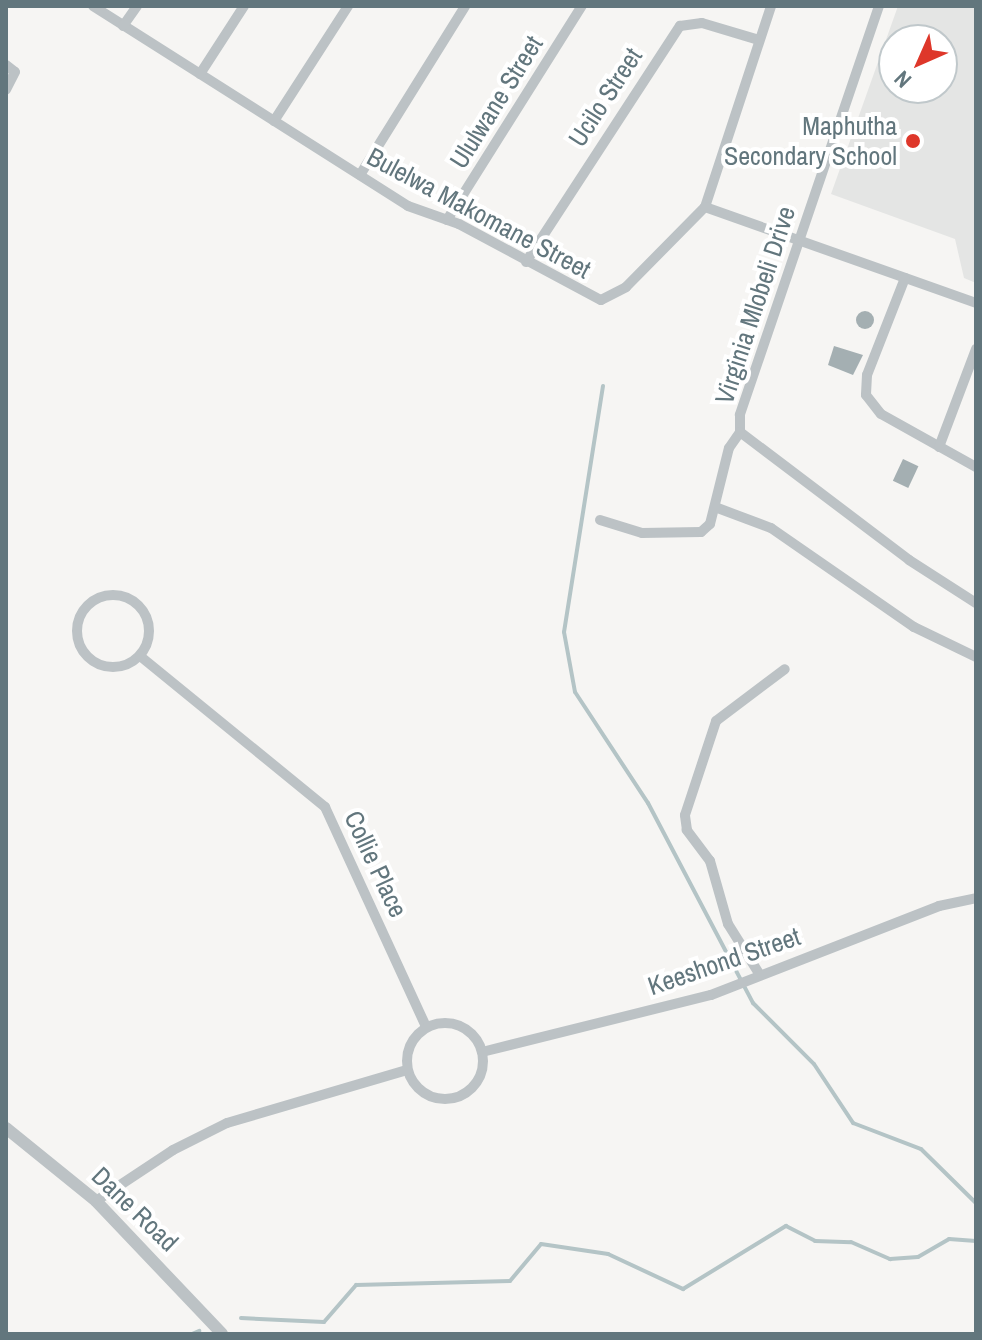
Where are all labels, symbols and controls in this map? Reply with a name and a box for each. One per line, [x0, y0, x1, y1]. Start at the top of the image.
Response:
north arrow [878, 24, 958, 104]
street label: Ululwane Street [443, 30, 549, 174]
street label: Ucilo Street [562, 42, 648, 152]
text: N [887, 64, 918, 95]
place label: Maphutha Secondary School [724, 110, 897, 172]
marker: Maphutha Secondary School [904, 132, 922, 150]
street label: Bulelwa Makomane Street [362, 141, 596, 285]
street label: Virginia Mlobeli Drive [708, 202, 802, 408]
street label: Collie Place [338, 806, 414, 922]
street label: Keeshond Street [644, 920, 804, 1002]
street label: Dane Road [85, 1160, 185, 1258]

